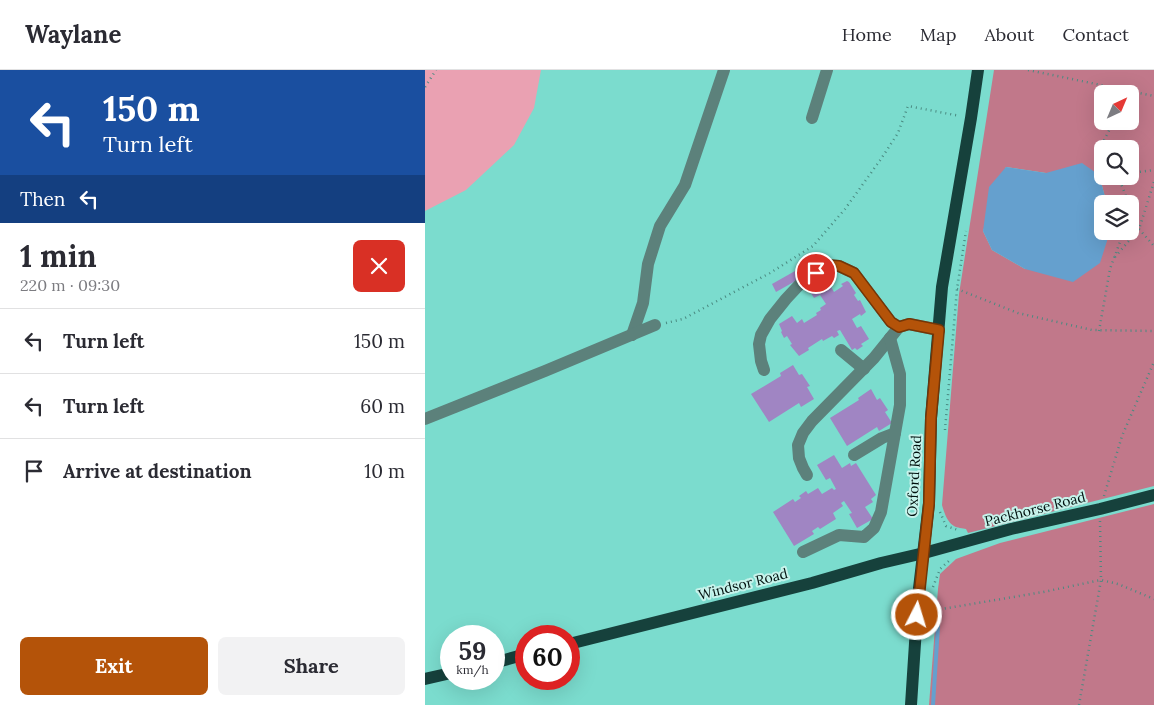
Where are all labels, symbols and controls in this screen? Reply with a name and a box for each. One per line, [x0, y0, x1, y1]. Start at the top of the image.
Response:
text: Waylane [25, 19, 121, 50]
text: Home [842, 23, 892, 46]
text: Map [920, 23, 956, 46]
text: About [984, 23, 1034, 46]
text: Contact [1062, 23, 1129, 46]
north arrow [1094, 85, 1139, 130]
map controls [1094, 85, 1139, 240]
text: 150 m [103, 86, 200, 131]
icon: left [20, 90, 85, 155]
text: Turn left [103, 130, 193, 158]
button: search [1094, 140, 1139, 185]
icon: left [75, 185, 103, 213]
text: Then [20, 187, 65, 211]
button: layers [1094, 195, 1139, 240]
text: 1 min [20, 237, 97, 275]
button: close [353, 240, 405, 292]
pin [795, 252, 837, 294]
icon: arrive [802, 259, 830, 287]
text: 220 m · 09:30 [20, 275, 120, 295]
icon: left [20, 327, 48, 355]
text: Turn left [63, 329, 144, 353]
text: 150 m [354, 329, 405, 353]
icon: left [20, 392, 48, 420]
text: Turn left [63, 394, 144, 418]
text: 60 m [360, 394, 405, 418]
street label: Oxford Road [903, 435, 925, 517]
icon: arrive [20, 457, 48, 485]
text: Arrive at destination [63, 459, 252, 483]
text: 10 m [364, 459, 405, 483]
street label: Packhorse Road [983, 488, 1087, 530]
street label: Windsor Road [696, 564, 790, 604]
position arrow [890, 588, 942, 640]
speed limit sign: 60 [515, 625, 580, 690]
text: 59 [459, 635, 486, 667]
button: Exit [20, 637, 208, 695]
button: Share [218, 637, 405, 695]
text: km/h [456, 662, 489, 677]

